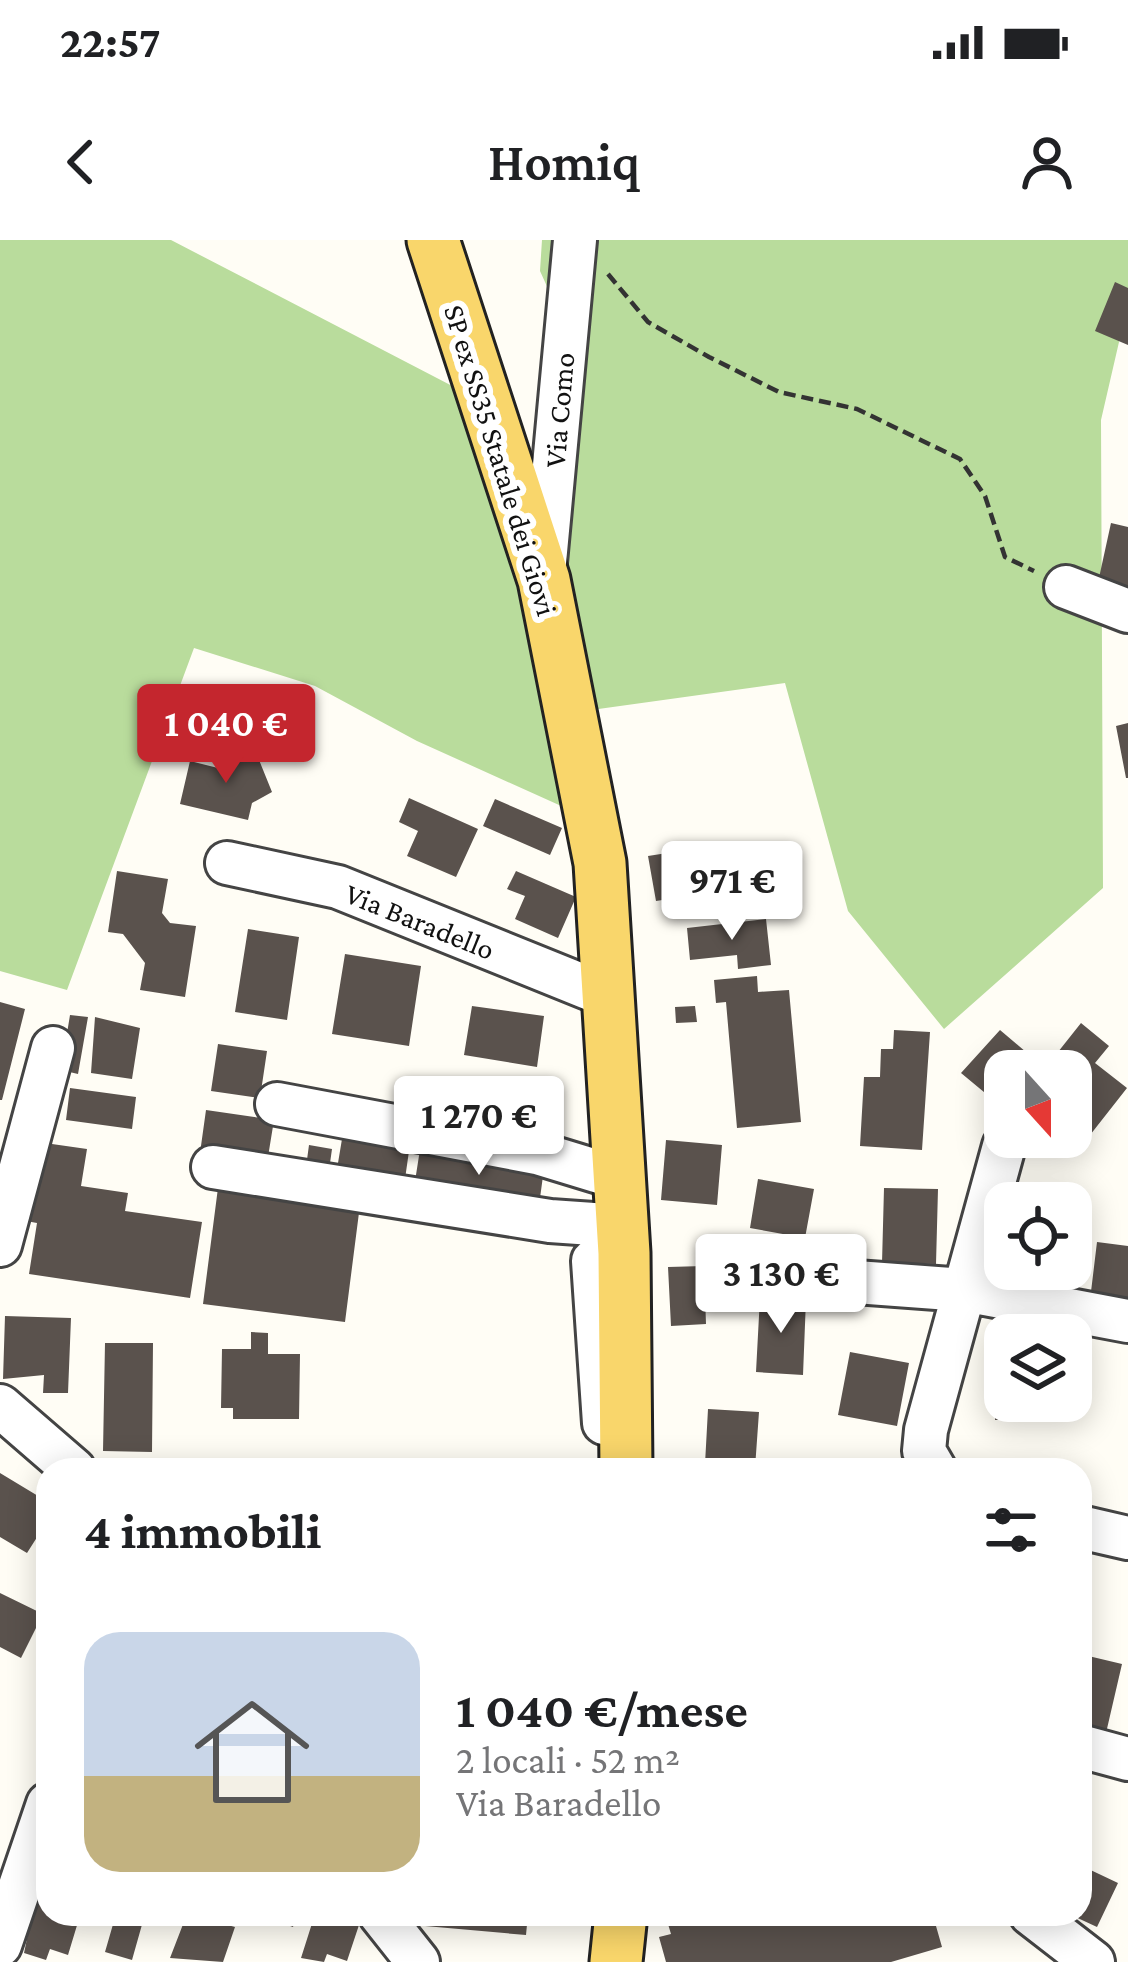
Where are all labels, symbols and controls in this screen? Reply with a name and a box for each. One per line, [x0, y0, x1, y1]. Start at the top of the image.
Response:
text: 22:57 [60, 17, 161, 67]
icon: back [48, 129, 114, 195]
icon: person [1014, 129, 1080, 195]
text: Homiq [488, 132, 640, 192]
street label: SP ex SS35 Statale dei Giovi [438, 301, 564, 620]
street label: Via Como [538, 351, 580, 469]
pin: 1 040 € [115, 684, 337, 786]
text: 1 040 € [164, 701, 288, 744]
pin: 971 € [648, 841, 816, 943]
text: 971 € [688, 858, 776, 901]
street label: Via Baradello [341, 876, 499, 966]
north arrow [984, 1050, 1092, 1158]
map controls [984, 1050, 1092, 1422]
pin: 1 270 € [368, 1076, 590, 1178]
text: 1 270 € [421, 1093, 537, 1136]
button: locate [984, 1182, 1092, 1290]
pin: 3 130 € [670, 1234, 892, 1336]
text: 3 130 € [723, 1251, 839, 1294]
button: layers [984, 1314, 1092, 1422]
icon: filters [978, 1497, 1044, 1563]
text: 4 immobili [84, 1502, 321, 1559]
icon: home [180, 1680, 324, 1824]
text: 1 040 €/mese [456, 1681, 748, 1738]
text: 2 locali · 52 m² [456, 1738, 680, 1781]
text: Via Baradello [456, 1781, 661, 1824]

